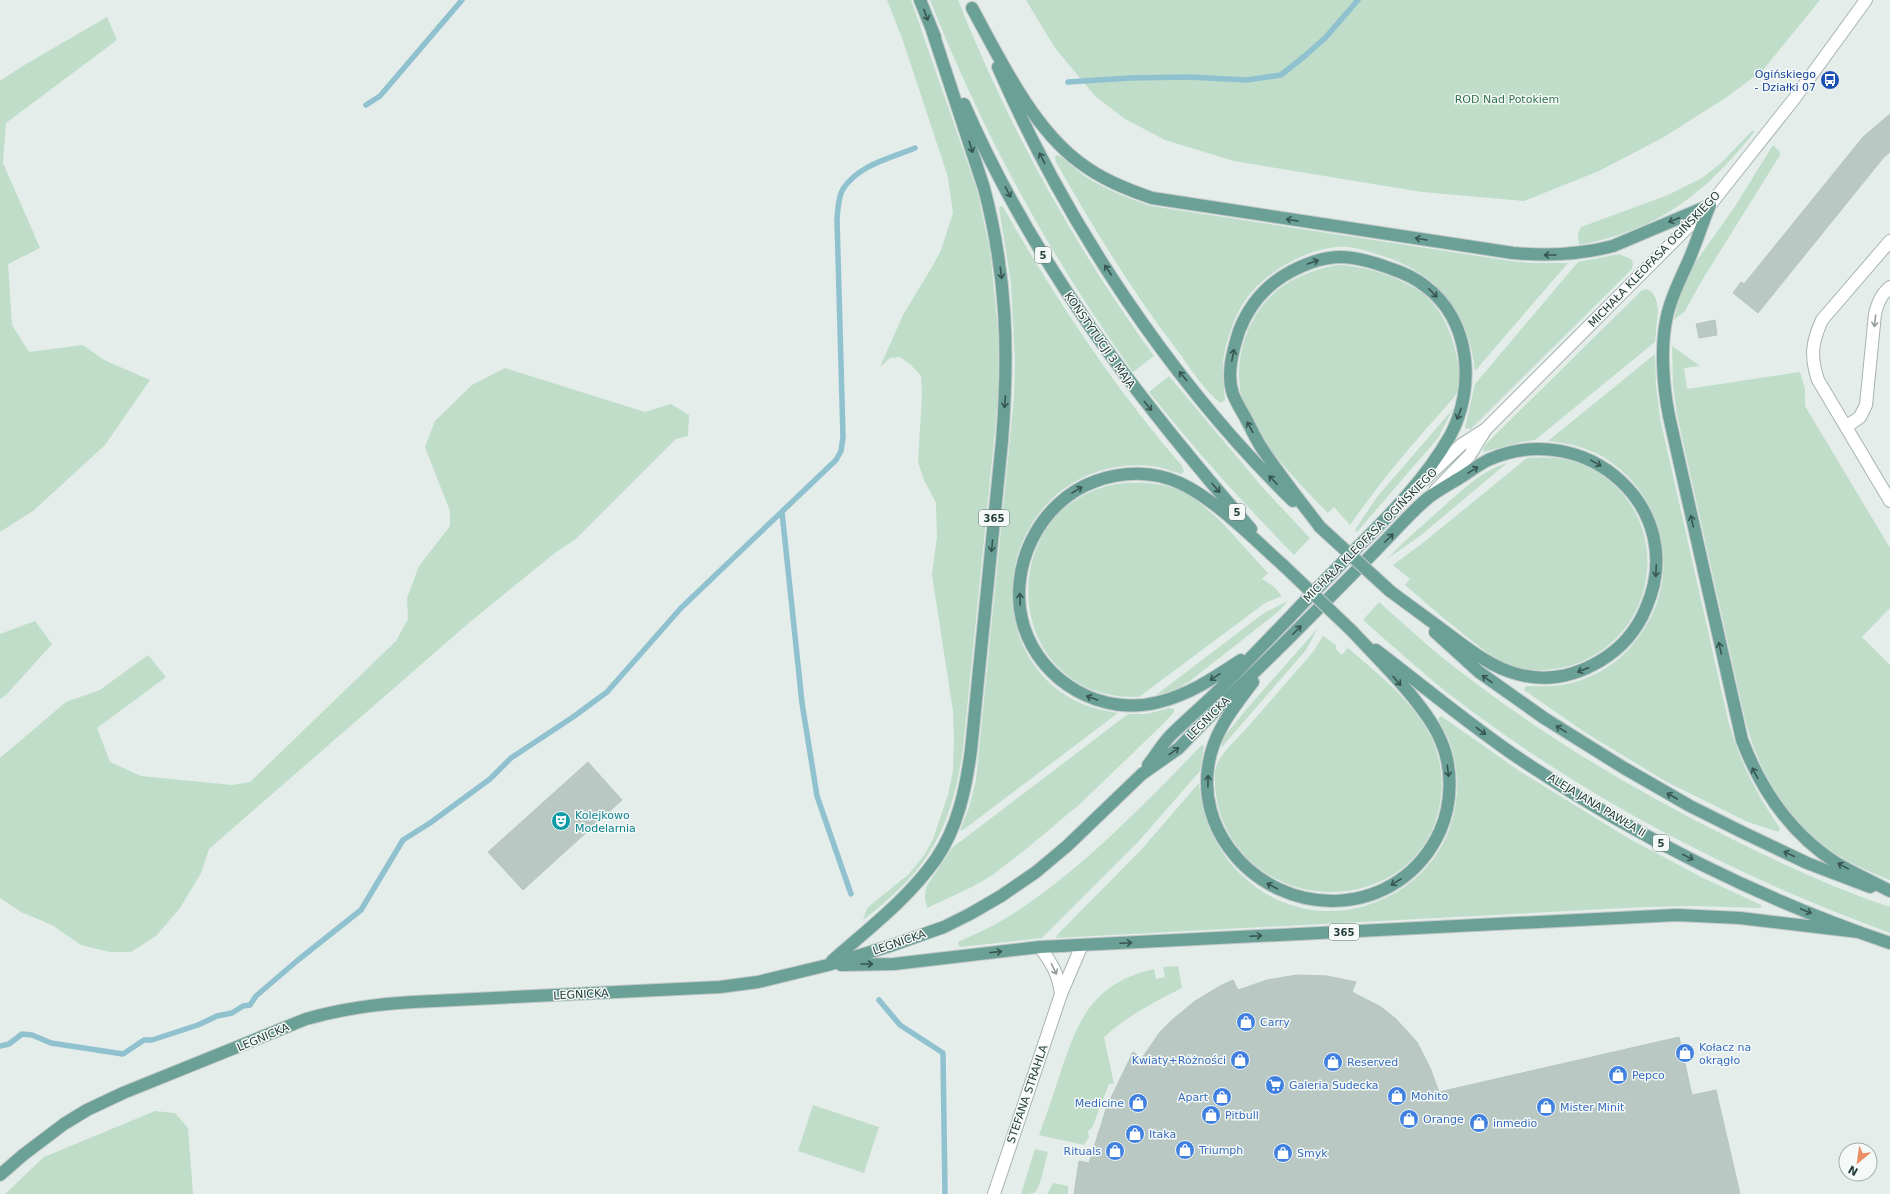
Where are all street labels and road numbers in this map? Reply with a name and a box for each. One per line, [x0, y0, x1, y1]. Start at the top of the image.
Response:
street label: MICHAŁA KLEOFASA OGIŃSKIEGO [1586, 189, 1723, 330]
road number: 5 [1035, 247, 1051, 263]
street label: KONSTYTUCJI 3 MAJA [1061, 290, 1138, 391]
street label: MICHAŁA KLEOFASA OGIŃSKIEGO [1301, 466, 1440, 605]
road number: 5 [1229, 504, 1245, 520]
road number: 365 [979, 510, 1009, 526]
street label: LEGNICKA [1184, 694, 1233, 743]
street label: ALEJA JANA PAWŁA II [1545, 771, 1648, 840]
road number: 5 [1653, 835, 1669, 851]
road number: 365 [1329, 924, 1359, 940]
street label: LEGNICKA [871, 927, 928, 958]
street label: LEGNICKA [553, 987, 609, 1002]
street label: LEGNICKA [235, 1020, 292, 1054]
street label: STEFANA STRAHLA [1005, 1043, 1051, 1145]

